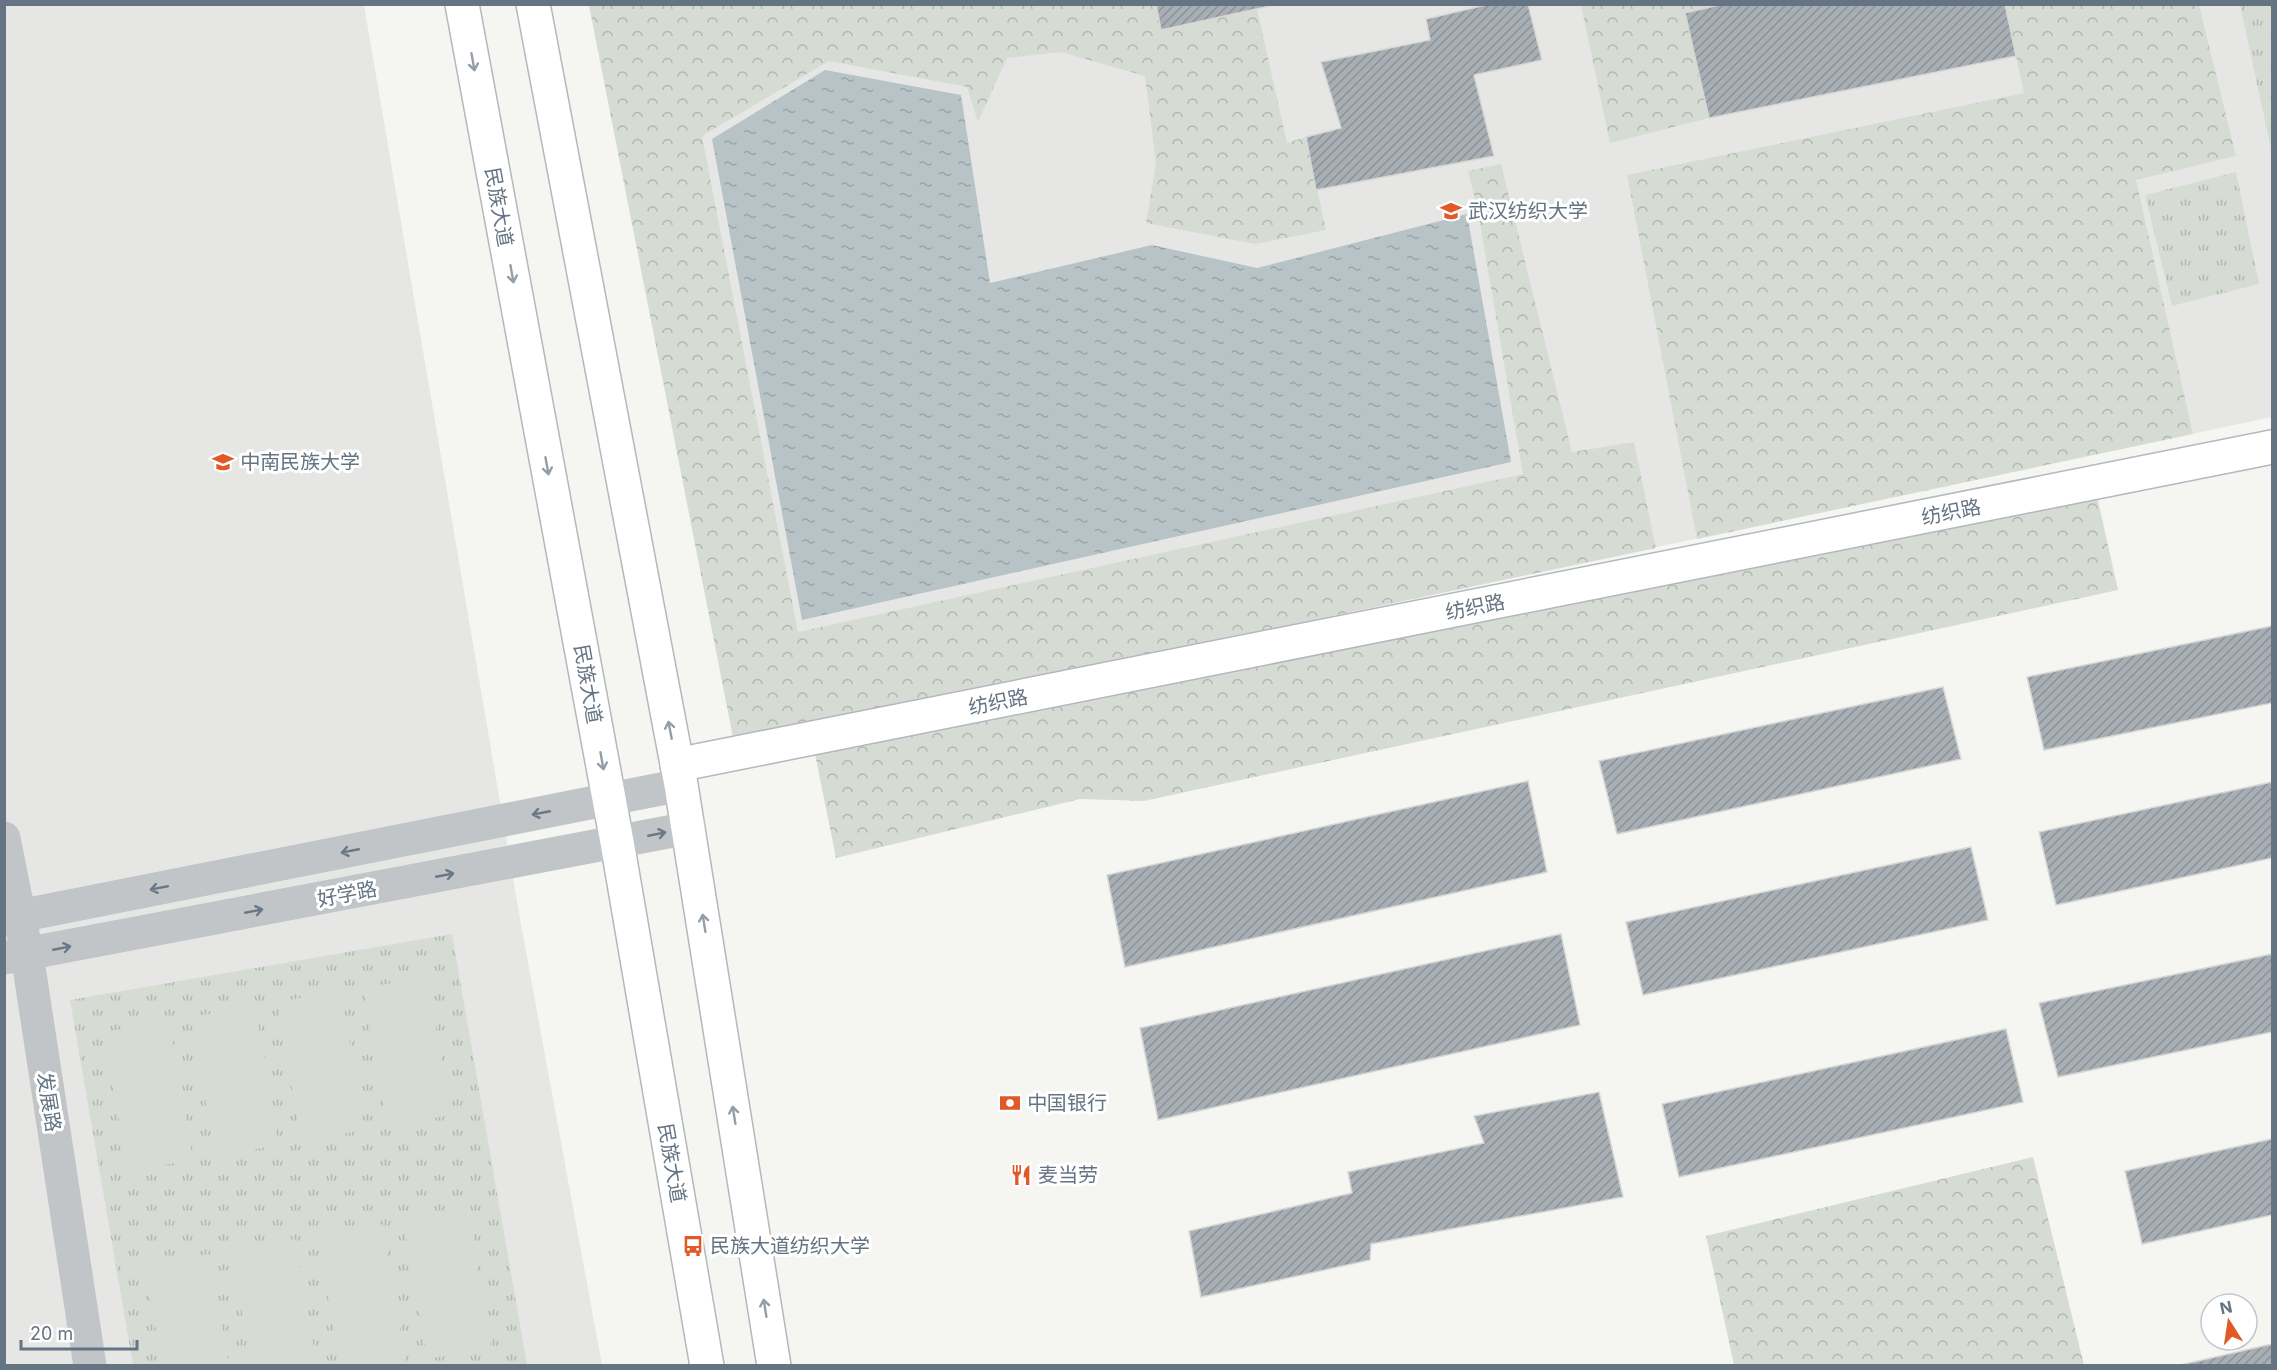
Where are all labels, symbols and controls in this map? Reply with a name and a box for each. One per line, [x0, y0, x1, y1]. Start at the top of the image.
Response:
one-way arrow [468, 52, 479, 71]
street label: 民族大道 [480, 166, 518, 248]
school or university icon: 武汉纺织大学 [1439, 199, 1463, 223]
place label: 武汉纺织大学 [1468, 199, 1588, 223]
one-way arrow [507, 264, 518, 284]
school or university icon: 中南民族大学 [211, 450, 235, 474]
place label: 中南民族大学 [240, 450, 360, 474]
one-way arrow [542, 456, 553, 476]
street label: 纺织路 [1919, 494, 1983, 530]
street label: 纺织路 [1443, 589, 1507, 625]
street label: 民族大道 [569, 643, 607, 725]
street label: 纺织路 [966, 684, 1030, 720]
one-way arrow [664, 721, 675, 741]
one-way arrow [597, 751, 608, 771]
one-way arrow [532, 808, 552, 819]
one-way arrow [647, 828, 667, 839]
one-way arrow [341, 846, 360, 857]
one-way arrow [435, 869, 455, 880]
street label: 好学路 [315, 876, 379, 912]
one-way arrow [150, 883, 169, 894]
one-way arrow [243, 905, 263, 916]
one-way arrow [698, 913, 709, 933]
one-way arrow [52, 942, 71, 953]
street label: 发展路 [32, 1070, 66, 1134]
bank icon: 中国银行 [998, 1091, 1022, 1115]
place label: 中国银行 [1027, 1091, 1107, 1115]
one-way arrow [729, 1106, 740, 1126]
street label: 民族大道 [653, 1122, 691, 1204]
restaurant icon: 麦当劳 [1009, 1163, 1033, 1187]
place label: 麦当劳 [1038, 1163, 1098, 1187]
bus stop icon: 民族大道纺织大学 [681, 1234, 705, 1258]
place label: 民族大道纺织大学 [710, 1234, 870, 1258]
north arrow [2199, 1292, 2259, 1352]
text: N [2218, 1296, 2234, 1318]
one-way arrow [759, 1298, 770, 1318]
scale bar [21, 1313, 136, 1351]
text: 20 m [30, 1323, 73, 1344]

